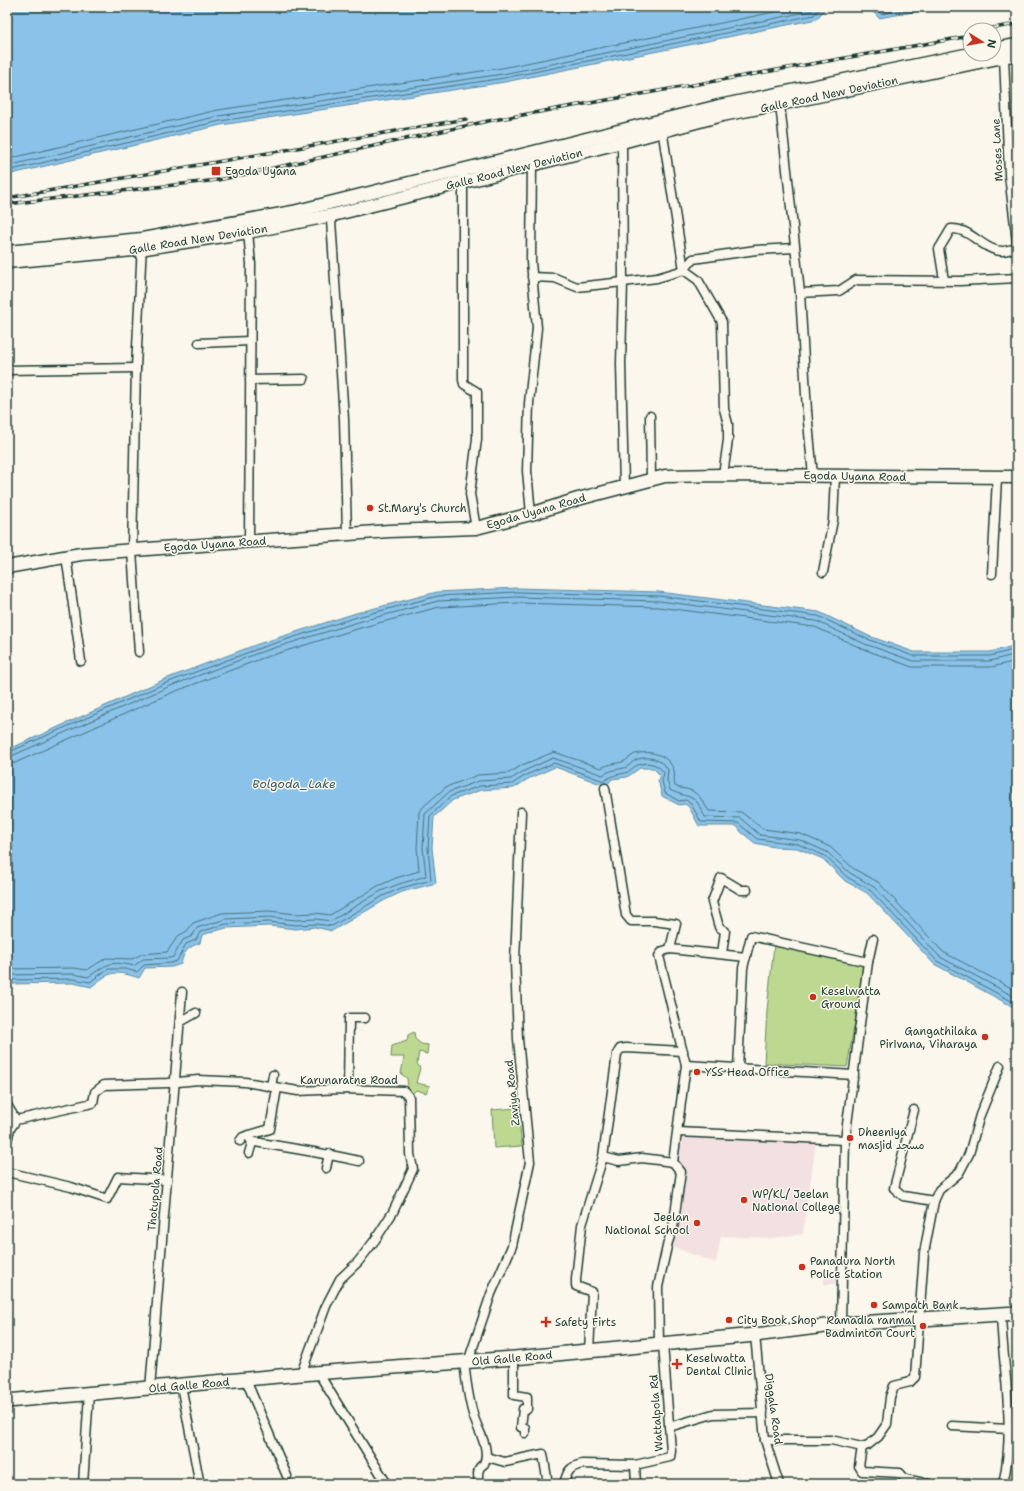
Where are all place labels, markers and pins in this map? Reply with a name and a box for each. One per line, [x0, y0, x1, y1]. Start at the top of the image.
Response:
place label: Egoda Uyana [225, 164, 296, 179]
marker: Egoda Uyana [210, 165, 222, 177]
place label: St.Mary's Church [378, 501, 467, 516]
marker: St.Mary's Church [365, 503, 375, 513]
place label: Keselwatta Ground [821, 984, 880, 1012]
marker: Keselwatta Ground [808, 992, 818, 1002]
place label: Gangathilaka Pirivana, Viharaya [879, 1024, 977, 1052]
marker: Gangathilaka Pirivana, Viharaya [980, 1032, 990, 1042]
place label: YSS Head Office [705, 1065, 789, 1080]
marker: YSS Head Office [692, 1067, 702, 1077]
place label: Dheeniya masjid مسجد [858, 1125, 924, 1153]
marker: Dheeniya masjid مسجد [845, 1133, 855, 1143]
place label: WP/KL/ Jeelan National College [752, 1187, 840, 1215]
marker: WP/KL/ Jeelan National College [739, 1195, 749, 1205]
place label: Jeelan National School [605, 1210, 690, 1238]
marker: Jeelan National School [692, 1218, 702, 1228]
place label: Panadura North Police Station [810, 1254, 896, 1282]
marker: Panadura North Police Station [797, 1262, 807, 1272]
place label: Sampath Bank [882, 1298, 959, 1313]
marker: Sampath Bank [869, 1300, 879, 1310]
place label: City Book Shop [737, 1313, 817, 1328]
place label: Ramadia ranmal Badminton Court [825, 1313, 916, 1341]
place label: Safety Firts [555, 1315, 616, 1330]
marker: City Book Shop [724, 1315, 734, 1325]
marker: Safety Firts [540, 1316, 552, 1328]
marker: Ramadia ranmal Badminton Court [918, 1321, 928, 1331]
place label: Keselwatta Dental Clinic [686, 1351, 753, 1379]
marker: Keselwatta Dental Clinic [671, 1358, 683, 1370]

